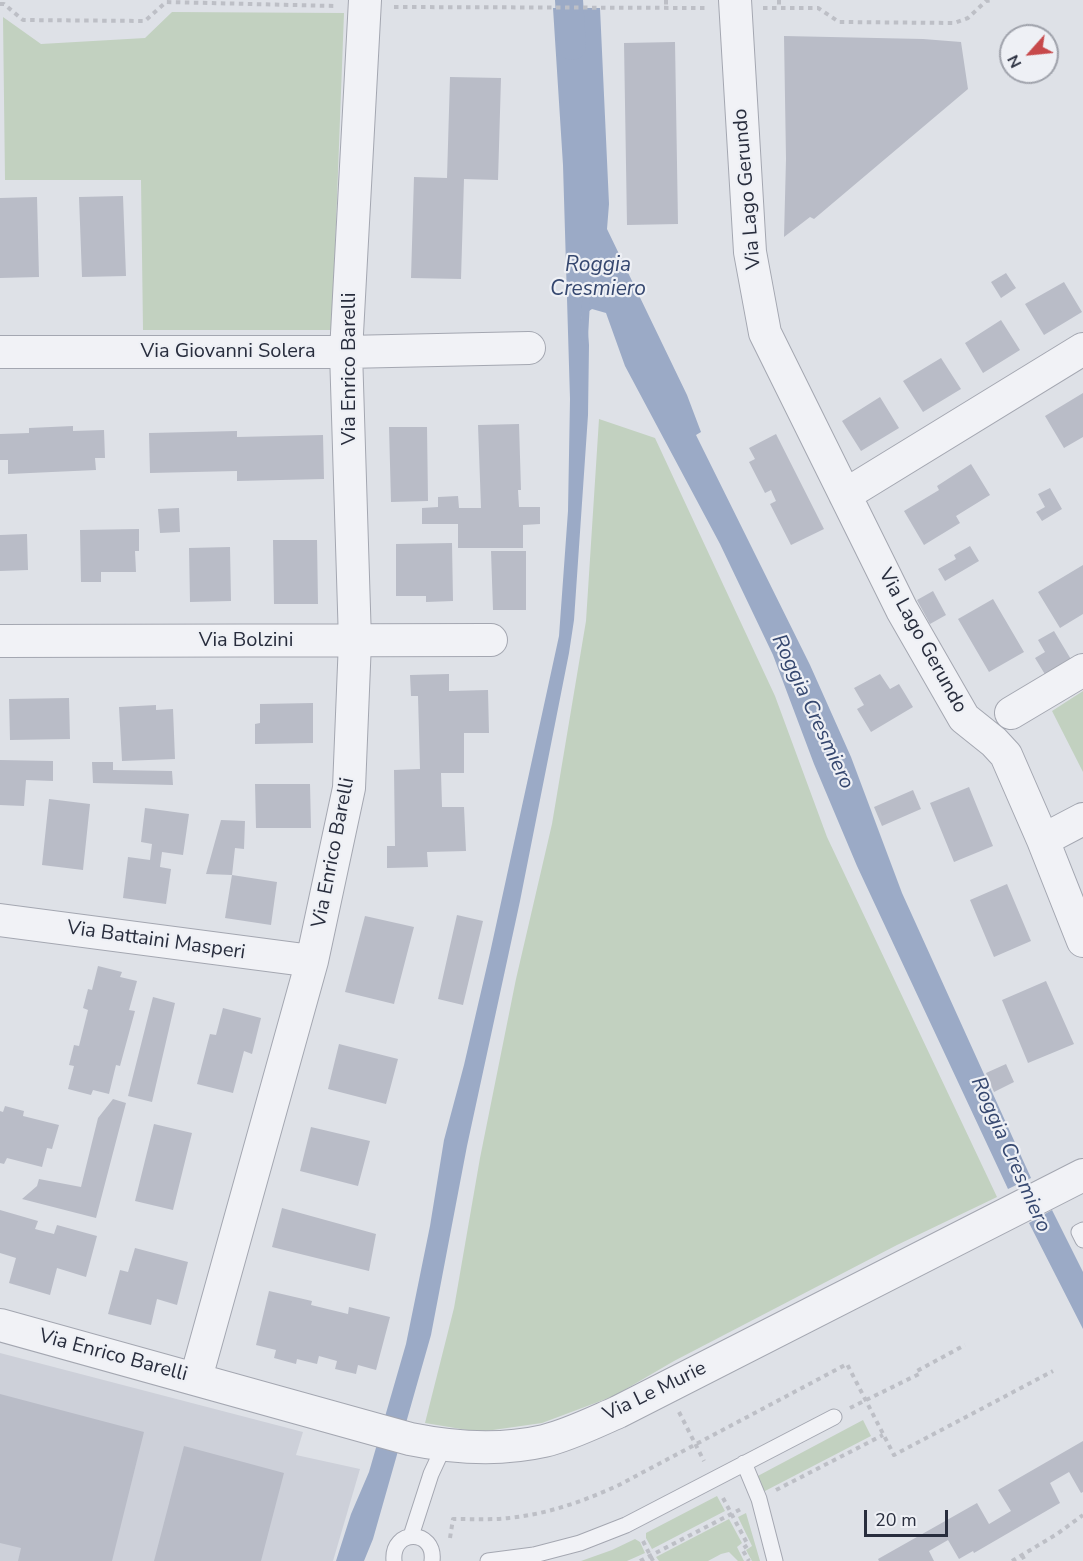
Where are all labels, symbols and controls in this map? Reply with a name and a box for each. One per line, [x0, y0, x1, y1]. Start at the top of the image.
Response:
north arrow [999, 24, 1059, 84]
text: N [1002, 51, 1027, 72]
street label: Via Lago Gerundo [729, 108, 767, 270]
water label: Roggia Cresmiero [550, 253, 646, 303]
street label: Via Enrico Barelli [338, 293, 362, 445]
street label: Via Giovanni Solera [140, 340, 316, 364]
street label: Via Lago Gerundo [872, 565, 972, 717]
street label: Via Bolzini [199, 629, 293, 653]
water label: Roggia Cresmiero [765, 631, 859, 793]
street label: Via Enrico Barelli [308, 776, 360, 930]
street label: Via Battaini Masperi [65, 917, 247, 965]
water label: Roggia Cresmiero [964, 1073, 1056, 1237]
street label: Via Enrico Barelli [36, 1325, 190, 1387]
street label: Via Le Murie [600, 1357, 710, 1427]
scale bar [867, 1498, 951, 1536]
text: 20 m [875, 1508, 917, 1532]

